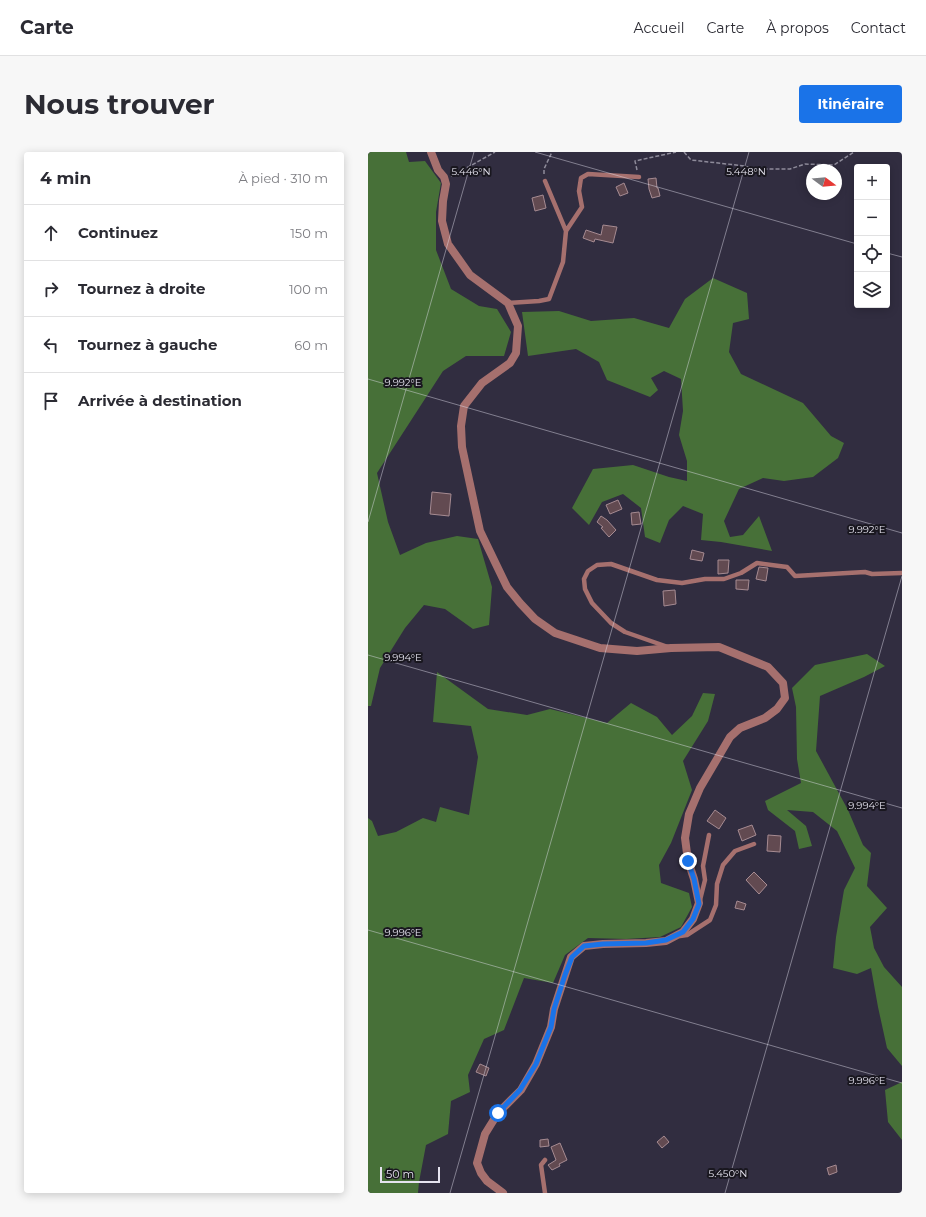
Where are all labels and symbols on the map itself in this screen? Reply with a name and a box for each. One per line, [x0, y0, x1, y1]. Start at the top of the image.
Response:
north arrow [806, 164, 842, 200]
text: 5.446°N [451, 165, 491, 178]
text: 5.448°N [726, 165, 766, 178]
text: 9.992°E [385, 376, 422, 389]
text: 9.992°E [849, 523, 886, 536]
text: 9.994°E [384, 651, 422, 664]
text: 9.994°E [848, 799, 886, 812]
route end [679, 852, 697, 870]
text: 9.996°E [384, 926, 422, 939]
text: 9.996°E [848, 1074, 886, 1087]
route start [489, 1104, 507, 1122]
scale bar [380, 1165, 440, 1184]
text: 5.450°N [709, 1167, 747, 1180]

